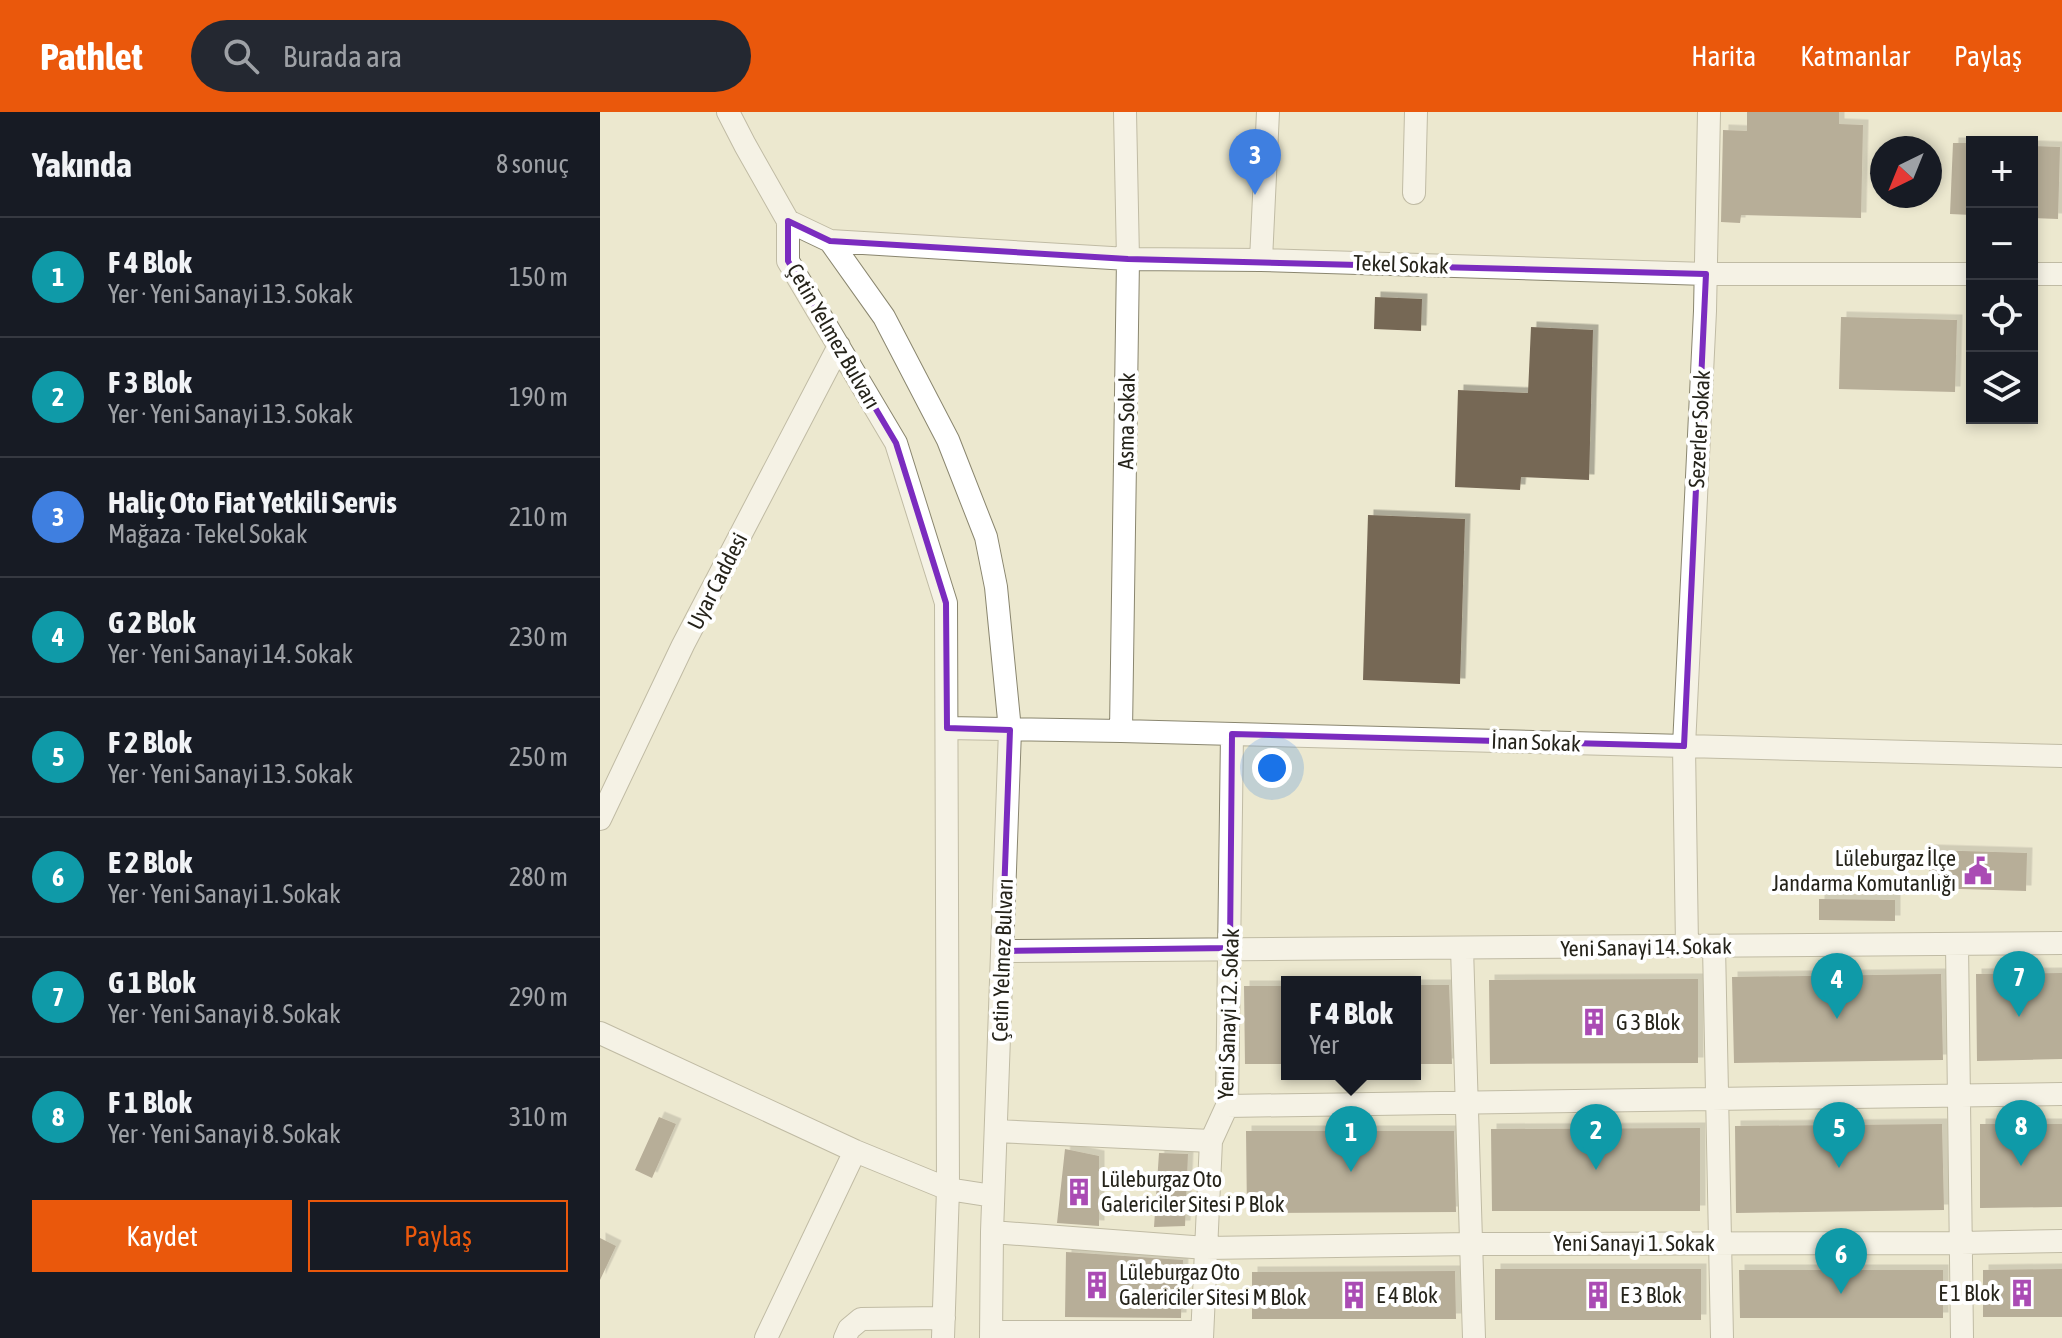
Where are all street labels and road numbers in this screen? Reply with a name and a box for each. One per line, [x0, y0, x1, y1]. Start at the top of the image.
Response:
street label: Tekel Sokak [1353, 249, 1450, 279]
street label: Çetin Yelmez Bulvarı [782, 259, 886, 413]
street label: Sezerler Sokak [1683, 369, 1715, 488]
street label: Asma Sokak [1112, 372, 1140, 470]
street label: Uyar Caddesi [682, 528, 752, 634]
street label: İnan Sokak [1491, 727, 1581, 757]
street label: Çetin Yelmez Bulvarı [986, 878, 1018, 1042]
street label: Yeni Sanayi 12. Sokak [1212, 928, 1244, 1100]
street label: Yeni Sanayi 14. Sokak [1560, 933, 1732, 961]
street label: Yeni Sanayi 1. Sokak [1553, 1230, 1715, 1256]

